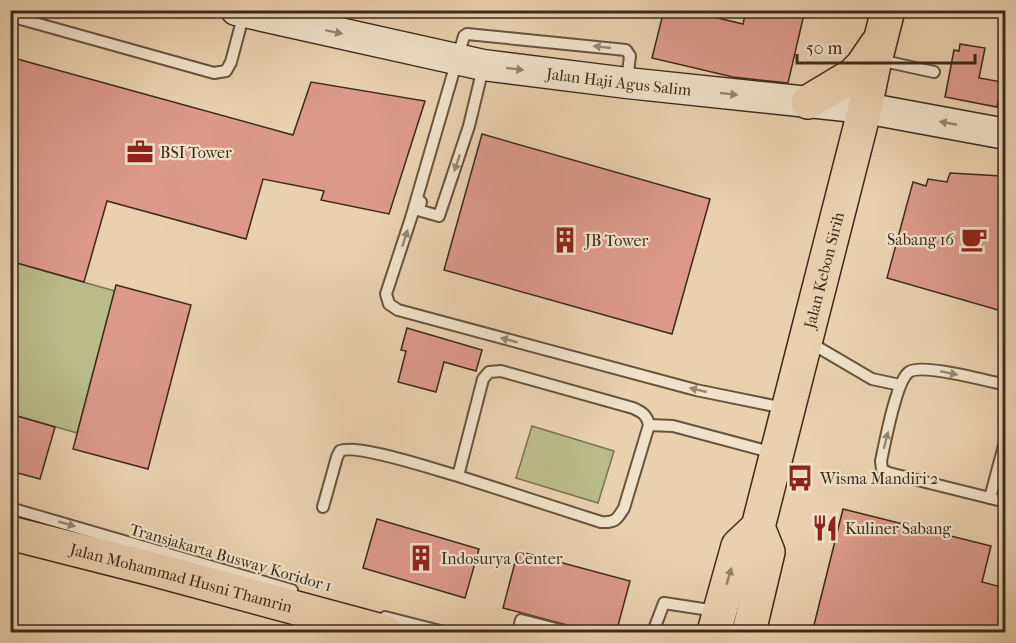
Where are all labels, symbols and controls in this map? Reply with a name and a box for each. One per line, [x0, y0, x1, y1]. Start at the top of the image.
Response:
scale bar [797, 27, 976, 65]
one-way arrow [325, 28, 344, 38]
text: 50 m [806, 38, 843, 59]
one-way arrow [593, 43, 612, 52]
one-way arrow [505, 64, 524, 73]
street label: Jalan Haji Agus Salim [543, 64, 693, 100]
one-way arrow [720, 89, 739, 98]
one-way arrow [938, 118, 957, 127]
office icon: BSI Tower [125, 137, 155, 167]
place label: BSI Tower [160, 143, 232, 162]
one-way arrow [452, 154, 461, 172]
street label: Jalan Kebon Sirih [800, 210, 848, 332]
cafe icon: Sabang 16 [959, 224, 989, 254]
building icon: JB Tower [550, 225, 580, 255]
one-way arrow [400, 229, 410, 247]
place label: Sabang 16 [887, 230, 954, 249]
place label: JB Tower [583, 231, 648, 250]
one-way arrow [500, 335, 518, 344]
one-way arrow [940, 369, 959, 378]
one-way arrow [688, 385, 707, 395]
one-way arrow [882, 430, 892, 449]
bus stop icon: Wisma Mandiri 2 [785, 463, 815, 493]
place label: Wisma Mandiri 2 [819, 469, 938, 488]
restaurant icon: Kuliner Sabang [810, 513, 840, 543]
place label: Kuliner Sabang [845, 519, 952, 538]
one-way arrow [58, 520, 76, 529]
street label: Transjakarta Busway Koridor 1 [128, 520, 334, 595]
street label: Jalan Mohammad Husni Thamrin [66, 539, 295, 617]
building icon: Indosurya Center [406, 543, 436, 573]
place label: Indosurya Center [441, 549, 563, 568]
one-way arrow [725, 567, 735, 585]

